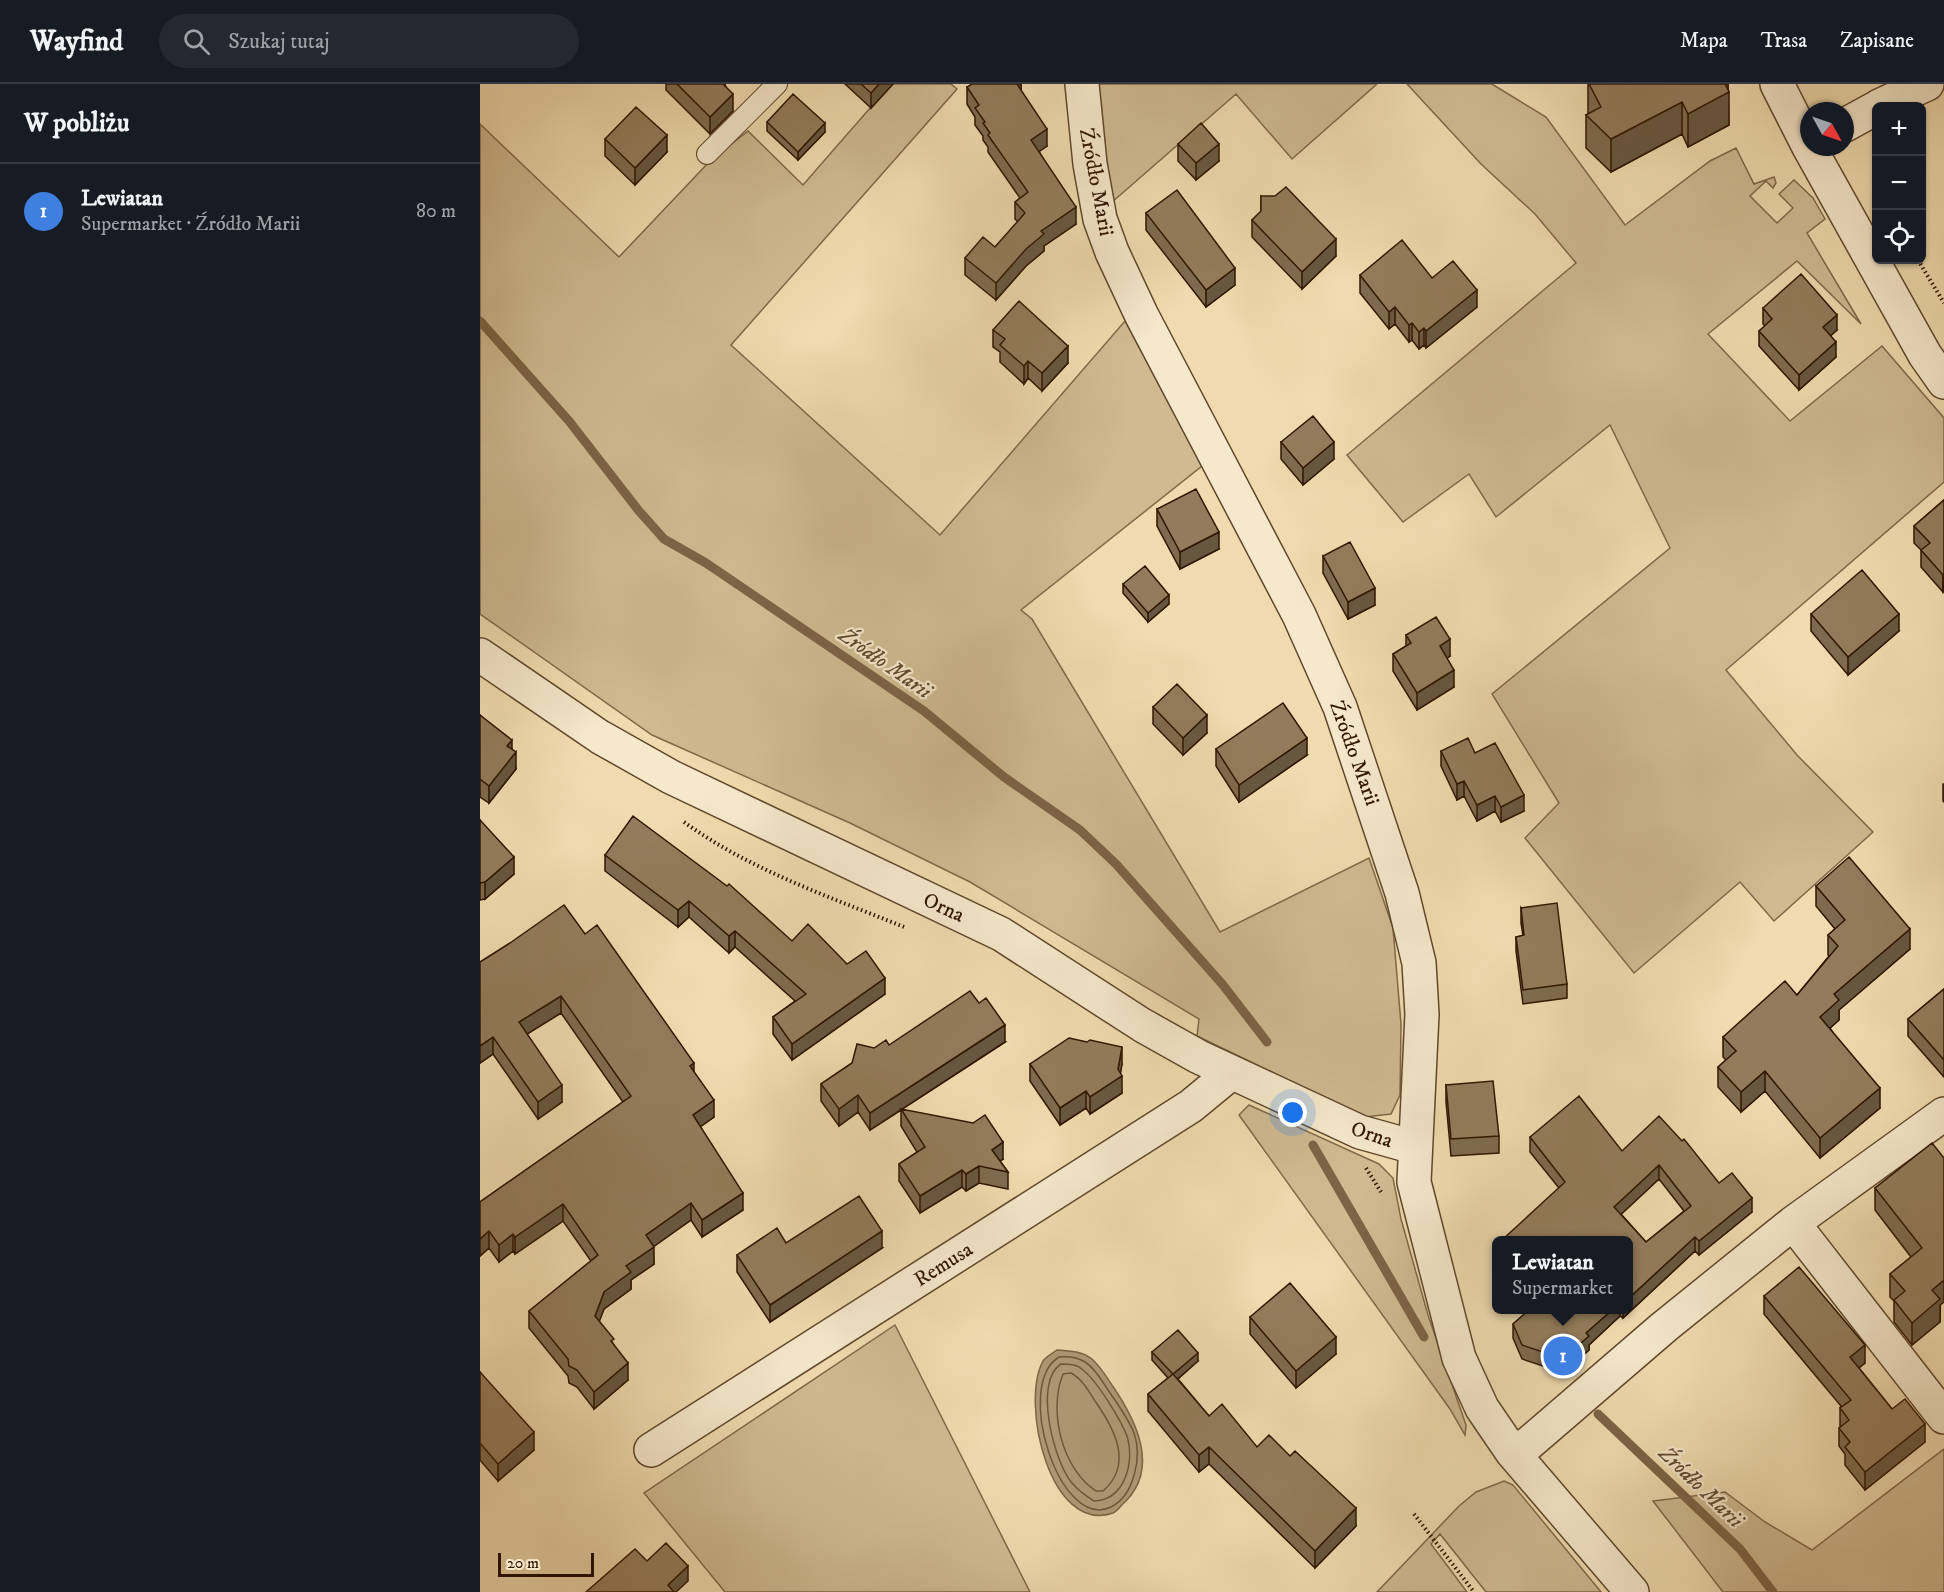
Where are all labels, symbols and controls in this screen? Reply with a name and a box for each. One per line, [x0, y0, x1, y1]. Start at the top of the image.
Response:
search box [159, 14, 579, 68]
text: Wayfind [30, 24, 123, 59]
icon: search [180, 25, 213, 58]
text: Szukaj tutaj [228, 28, 330, 55]
text: Mapa [1680, 28, 1728, 54]
text: Trasa [1761, 28, 1807, 54]
text: Zapisane [1840, 28, 1914, 54]
north arrow [1800, 102, 1854, 156]
map controls [1872, 102, 1926, 264]
button: + [1872, 102, 1926, 156]
text: W pobliżu [24, 107, 129, 140]
street label: Źródło Marii [1073, 125, 1121, 239]
button: − [1872, 156, 1926, 210]
text: Lewiatan [81, 185, 163, 212]
text: 1 [40, 199, 47, 224]
text: 80 m [416, 199, 456, 224]
button: locate [1872, 210, 1926, 264]
text: Supermarket · Źródło Marii [81, 212, 300, 237]
water label: Źródło Marii [833, 621, 938, 706]
street label: Źródło Marii [1323, 697, 1387, 809]
street label: Orna [919, 887, 968, 929]
your location [1278, 1098, 1307, 1127]
street label: Orna [1347, 1116, 1396, 1154]
popup [1492, 1236, 1633, 1314]
street label: Remusa [909, 1237, 978, 1293]
text: Lewiatan [1512, 1249, 1594, 1276]
text: Supermarket [1512, 1276, 1613, 1301]
pin: 1 [1544, 1334, 1582, 1378]
water label: Źródło Marii [1652, 1440, 1750, 1535]
scale bar [498, 1550, 594, 1578]
text: 20 m [507, 1553, 539, 1573]

